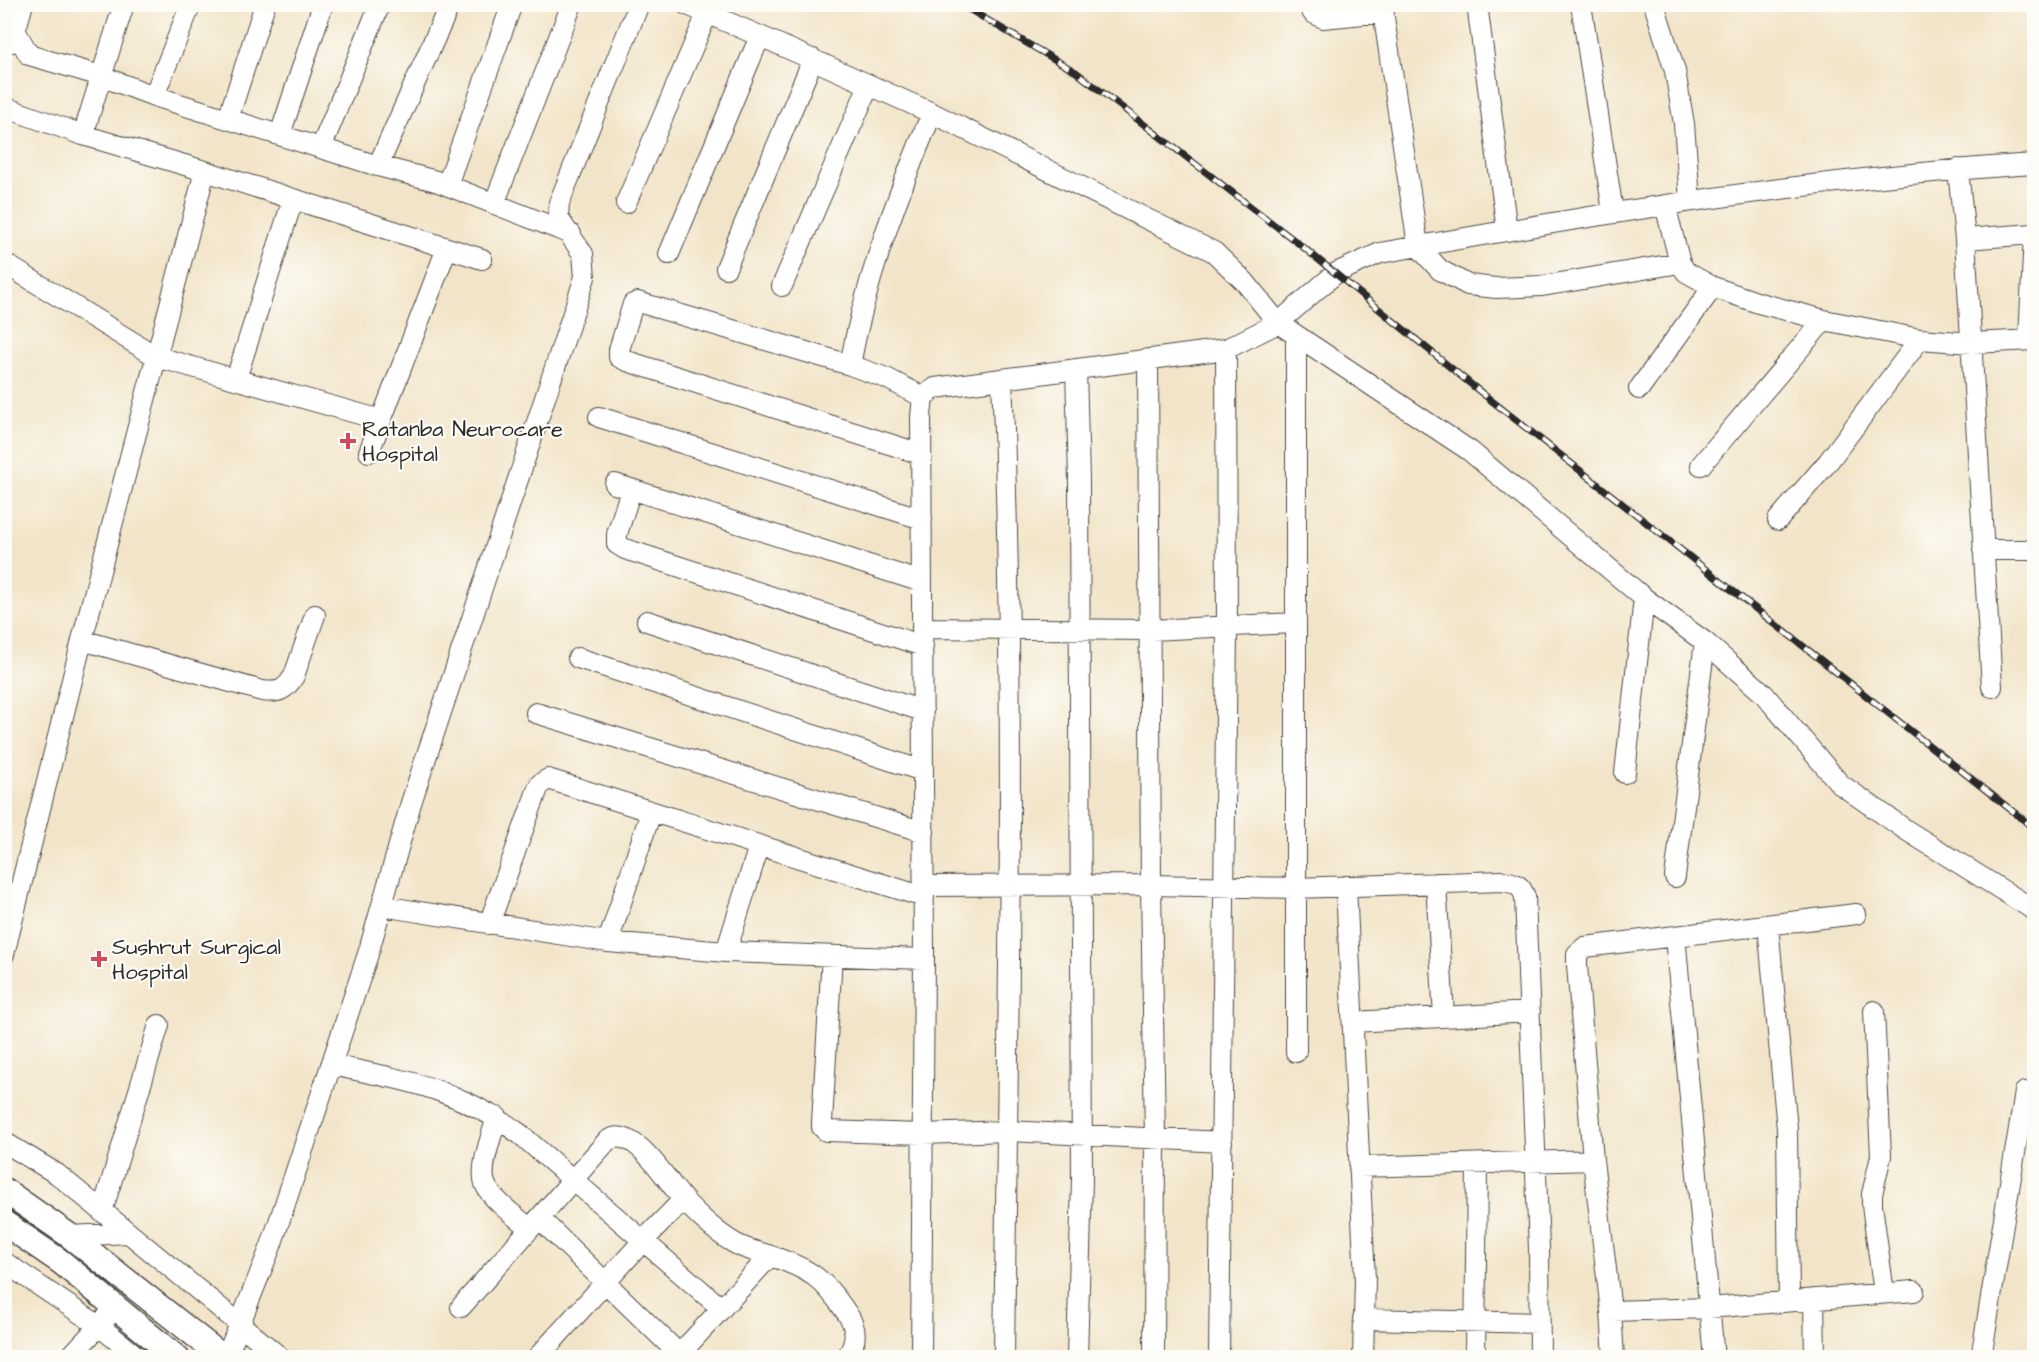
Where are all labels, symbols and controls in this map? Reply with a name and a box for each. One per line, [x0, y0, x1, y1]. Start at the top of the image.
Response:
place label: Ratanba Neurocare Hospital [362, 414, 563, 470]
marker: Ratanba Neurocare Hospital [339, 432, 357, 450]
place label: Sushrut Surgical Hospital [112, 932, 281, 988]
marker: Sushrut Surgical Hospital [90, 950, 108, 968]

